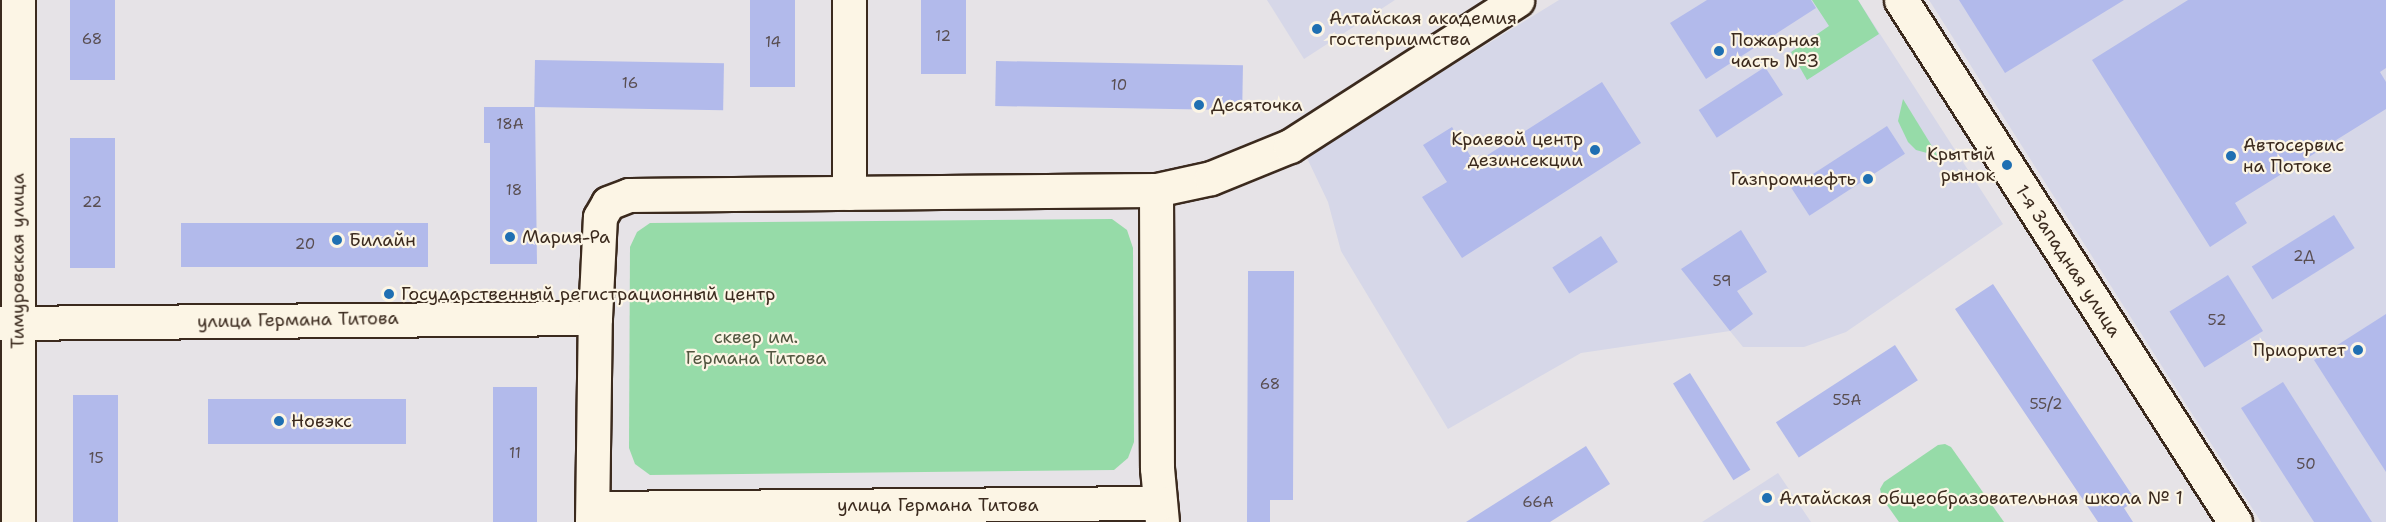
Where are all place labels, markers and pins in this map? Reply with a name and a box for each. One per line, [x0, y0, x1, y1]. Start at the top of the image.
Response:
place label: Алтайская академия гостеприимства [1329, 8, 1517, 50]
marker: Алтайская академия гостеприимства [1310, 22, 1324, 36]
place label: Пожарная часть №3 [1731, 30, 1820, 72]
marker: Пожарная часть №3 [1712, 44, 1726, 58]
place label: Десяточка [1211, 94, 1302, 116]
marker: Десяточка [1192, 98, 1206, 112]
place label: Краевой центр дезинсекции [1451, 129, 1583, 172]
place label: Автосервис на Потоке [2243, 135, 2344, 178]
marker: Краевой центр дезинсекции [1588, 143, 1602, 157]
place label: Крытый рынок [1927, 144, 1995, 186]
marker: Автосервис на Потоке [2224, 149, 2238, 163]
marker: Крытый рынок [2000, 158, 2014, 172]
place label: Газпромнефть [1731, 168, 1856, 190]
marker: Газпромнефть [1861, 172, 1875, 186]
place label: Мария-Ра [522, 226, 610, 248]
place label: Билайн [349, 229, 416, 251]
marker: Мария-Ра [503, 230, 517, 244]
marker: Билайн [330, 233, 344, 247]
place label: Государственный регистрационный центр [401, 283, 775, 305]
marker: Государственный регистрационный центр [382, 287, 396, 301]
place label: Приоритет [2253, 339, 2346, 361]
marker: Приоритет [2351, 343, 2365, 357]
place label: Новэкс [291, 410, 352, 432]
marker: Новэкс [272, 414, 286, 428]
place label: Алтайская общеобразовательная школа № 1 [1779, 487, 2183, 509]
marker: Алтайская общеобразовательная школа № 1 [1760, 491, 1774, 505]

